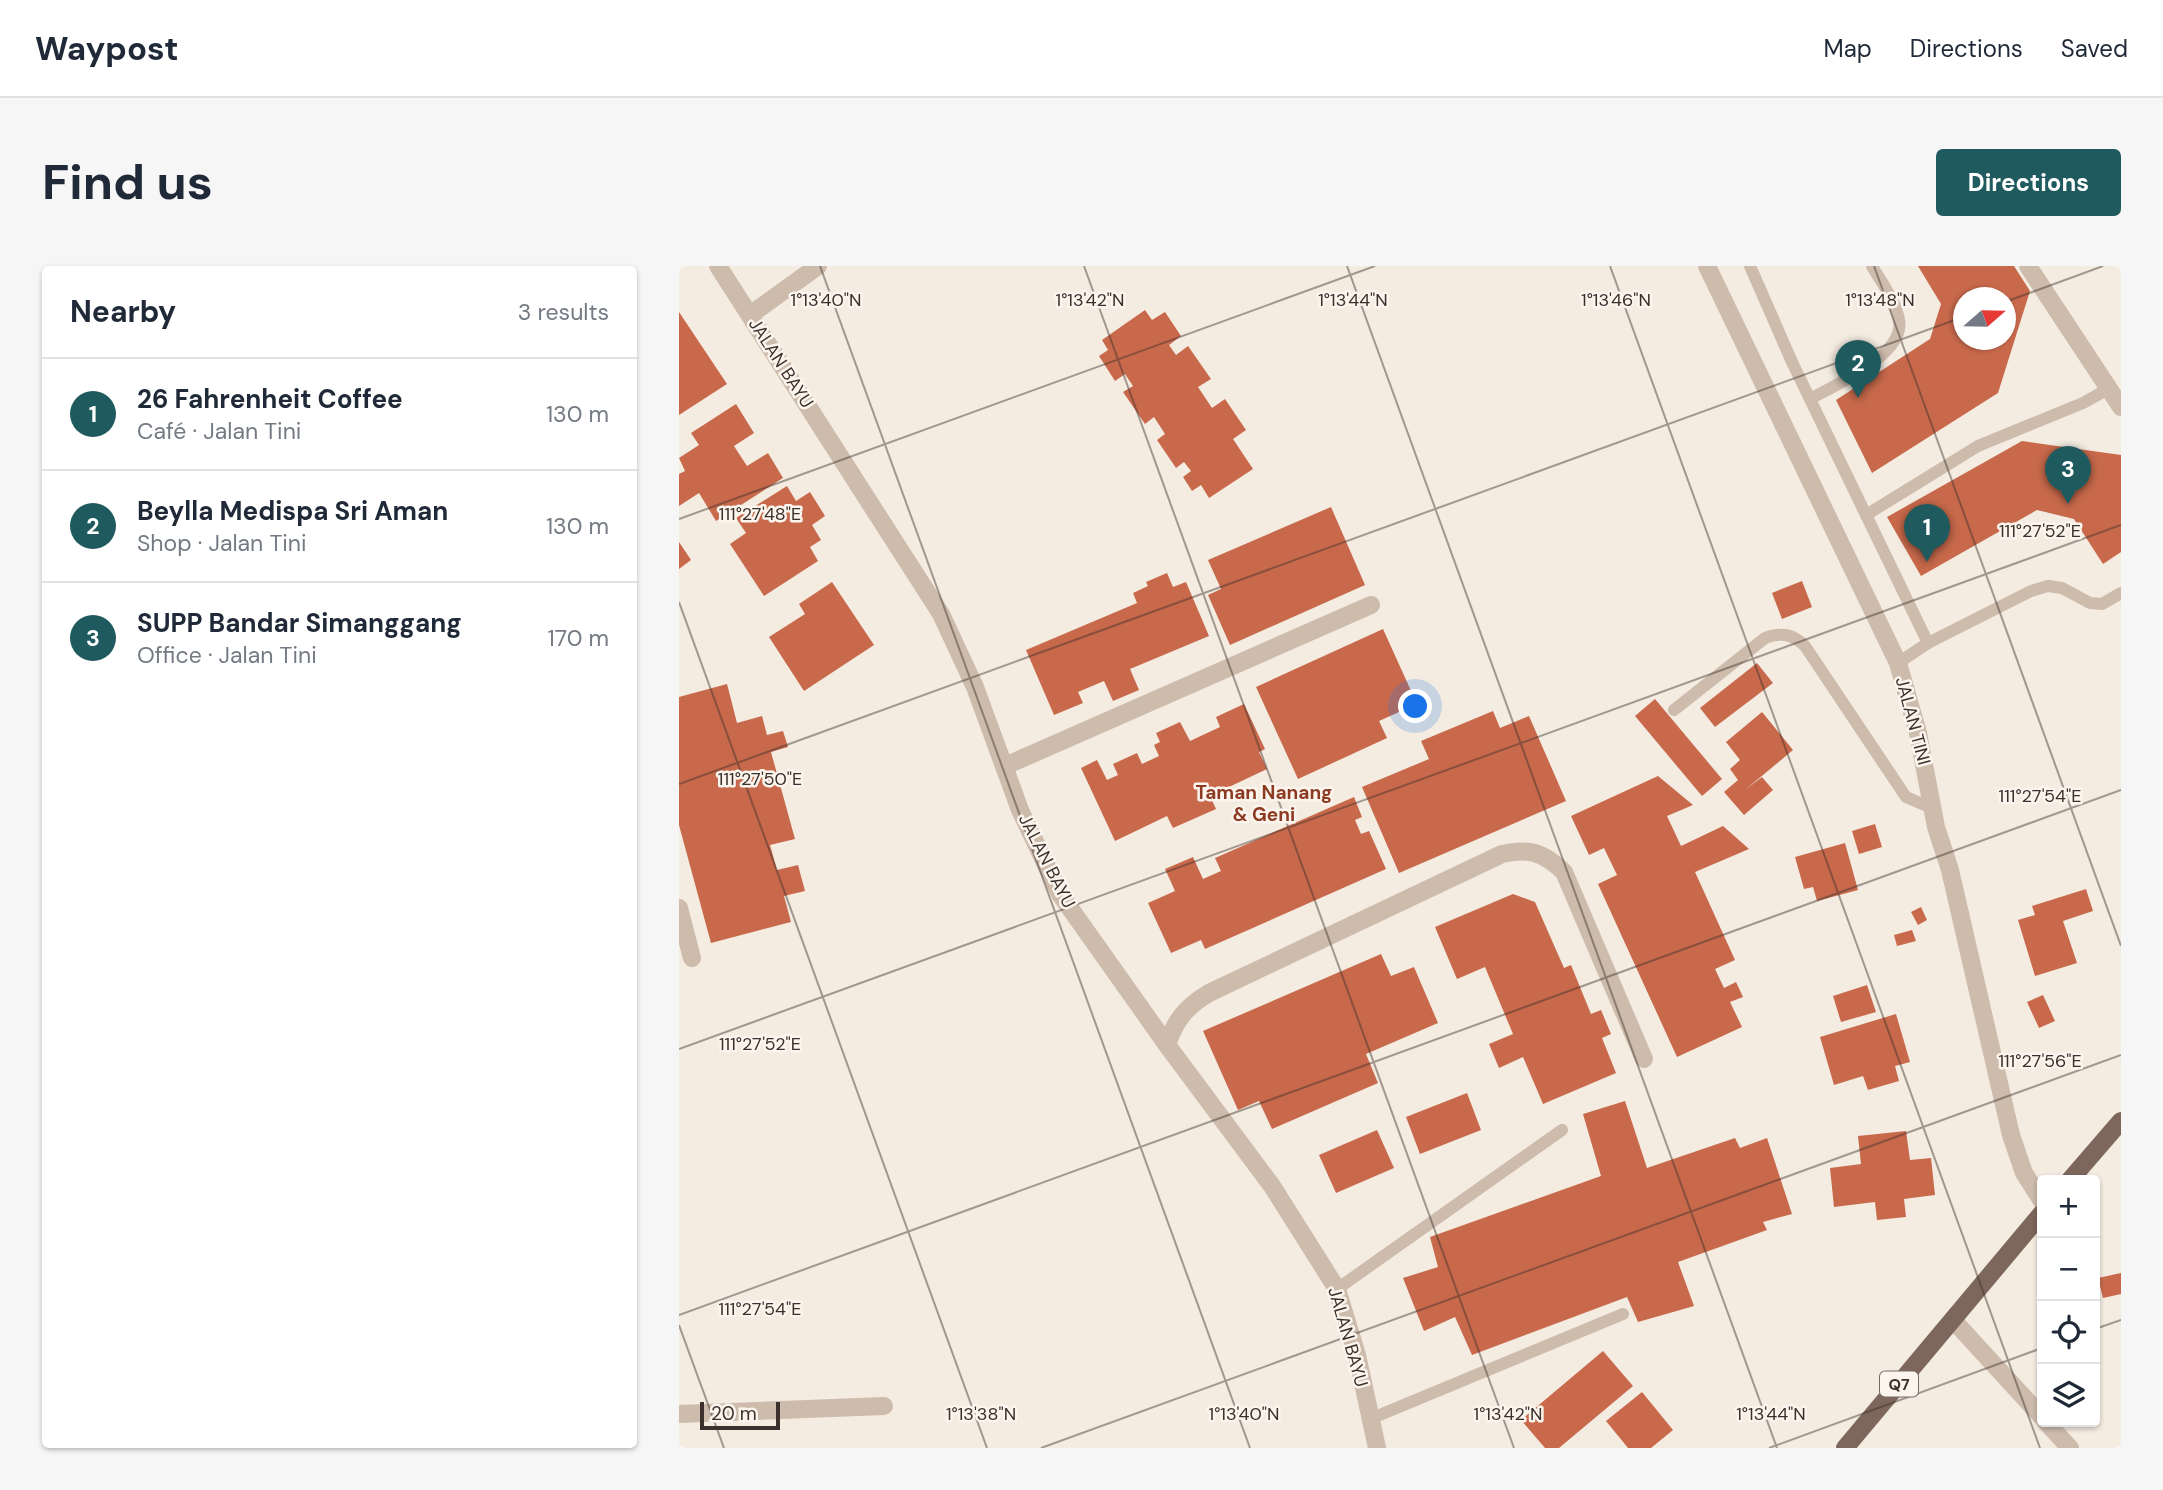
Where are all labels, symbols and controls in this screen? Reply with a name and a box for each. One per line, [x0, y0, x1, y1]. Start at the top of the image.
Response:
text: Waypost [35, 27, 178, 70]
text: Map [1824, 33, 1872, 64]
text: Directions [1910, 33, 2023, 64]
text: Saved [2061, 33, 2128, 64]
button: Directions [1936, 149, 2121, 216]
text: Find us [42, 150, 213, 214]
north arrow [1953, 287, 2016, 350]
text: 1°13'40"N [791, 288, 861, 312]
text: 1°13'42"N [1056, 288, 1124, 312]
text: 1°13'44"N [1318, 288, 1388, 312]
text: 1°13'46"N [1581, 288, 1651, 312]
text: 1°13'48"N [1845, 288, 1915, 312]
text: Nearby [70, 292, 176, 331]
text: 3 results [518, 297, 609, 327]
street label: JALAN BAYU [743, 313, 819, 413]
pin: 2 [1835, 340, 1881, 398]
text: 26 Fahrenheit Coffee [137, 382, 403, 416]
text: 1 [89, 399, 97, 429]
text: 130 m [546, 399, 609, 429]
text: Café · Jalan Tini [137, 416, 301, 446]
pin: 3 [2045, 446, 2091, 504]
text: Beylla Medispa Sri Aman [137, 494, 448, 528]
text: 111°27'48"E [719, 502, 801, 526]
pin: 1 [1904, 504, 1950, 562]
text: 2 [86, 511, 100, 541]
text: 130 m [546, 511, 609, 541]
text: 111°27'52"E [1999, 519, 2081, 543]
text: Shop · Jalan Tini [137, 528, 307, 558]
text: SUPP Bandar Simanggang [137, 606, 462, 640]
text: 3 [86, 623, 100, 653]
text: 170 m [548, 623, 609, 653]
text: Office · Jalan Tini [137, 640, 317, 670]
street label: JALAN TINI [1890, 674, 1936, 768]
your location [1398, 689, 1432, 723]
text: 111°27'50"E [718, 767, 802, 791]
district label: Taman Nanang & Geni [1196, 780, 1332, 827]
text: 111°27'54"E [1999, 784, 2081, 808]
street label: JALAN BAYU [1013, 810, 1081, 912]
text: 111°27'52"E [719, 1032, 801, 1056]
text: 111°27'56"E [1998, 1049, 2082, 1073]
map controls [2037, 1175, 2100, 1427]
button: + [2037, 1175, 2100, 1238]
button: − [2037, 1238, 2100, 1301]
street label: JALAN BAYU [1322, 1284, 1374, 1390]
text: 111°27'54"E [719, 1297, 801, 1321]
button: locate [2037, 1301, 2100, 1364]
button: layers [2037, 1364, 2100, 1427]
road number: Q7 [1880, 1372, 1918, 1396]
scale bar [700, 1399, 781, 1431]
text: 20 m [711, 1401, 757, 1426]
text: 1°13'38"N [946, 1402, 1016, 1426]
text: 1°13'40"N [1209, 1402, 1279, 1426]
text: 1°13'42"N [1474, 1402, 1542, 1426]
text: 1°13'44"N [1736, 1402, 1806, 1426]

